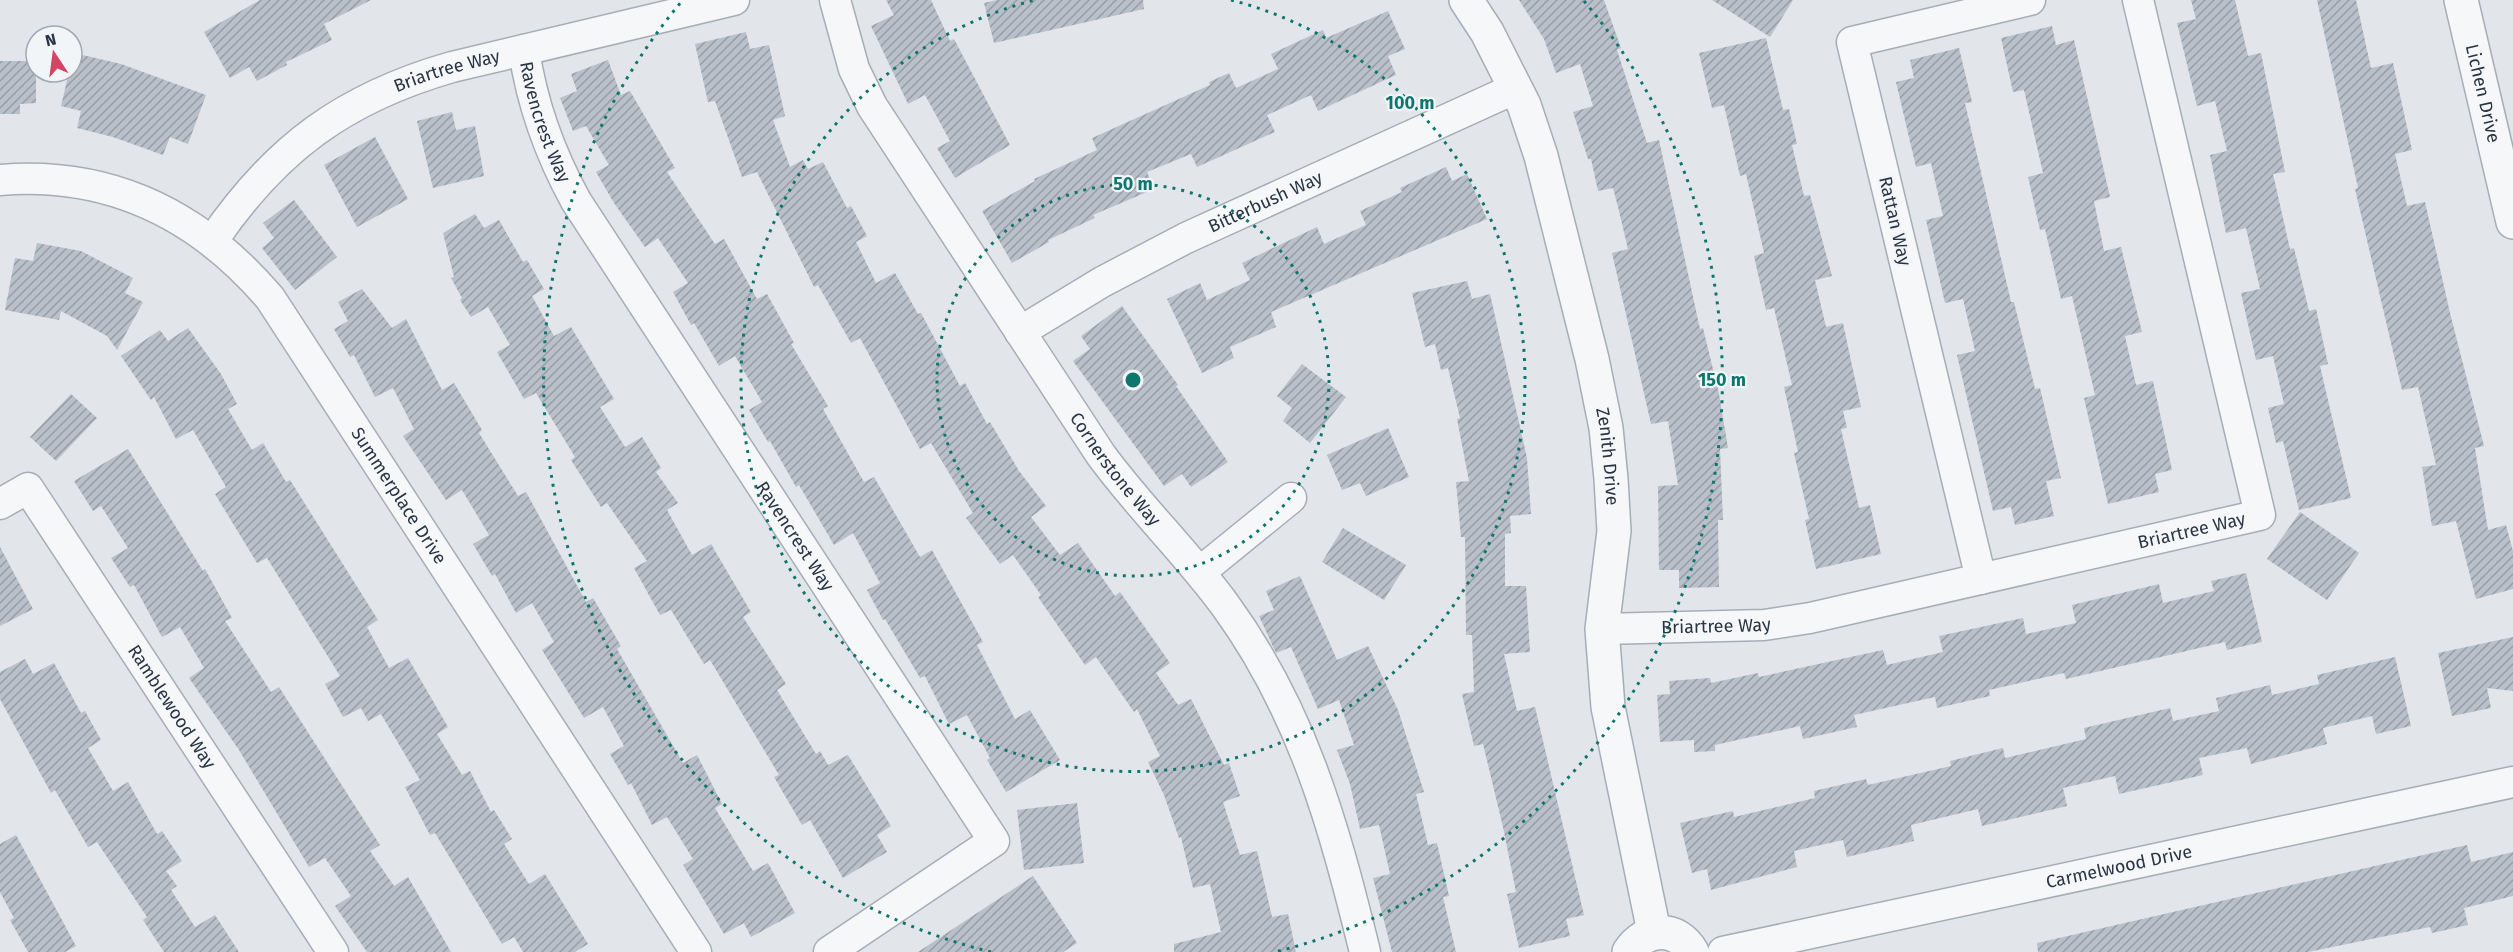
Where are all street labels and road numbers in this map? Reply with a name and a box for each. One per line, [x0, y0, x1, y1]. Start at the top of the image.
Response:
street label: Lichen Drive [2461, 42, 2505, 145]
street label: Briartree Way [390, 45, 502, 97]
street label: Ravencrest Way [515, 60, 576, 186]
street label: Bitterbush Way [1205, 166, 1326, 237]
street label: Rattan Way [1874, 174, 1916, 268]
street label: Zenith Drive [1591, 405, 1624, 506]
street label: Cornerstone Way [1065, 408, 1166, 531]
street label: Summerplace Drive [346, 423, 451, 568]
street label: Ravencrest Way [751, 477, 839, 595]
street label: Briartree Way [2136, 508, 2248, 554]
street label: Briartree Way [1661, 613, 1773, 639]
street label: Ramblewood Way [123, 641, 221, 773]
street label: Carmelwood Drive [2044, 840, 2194, 893]

